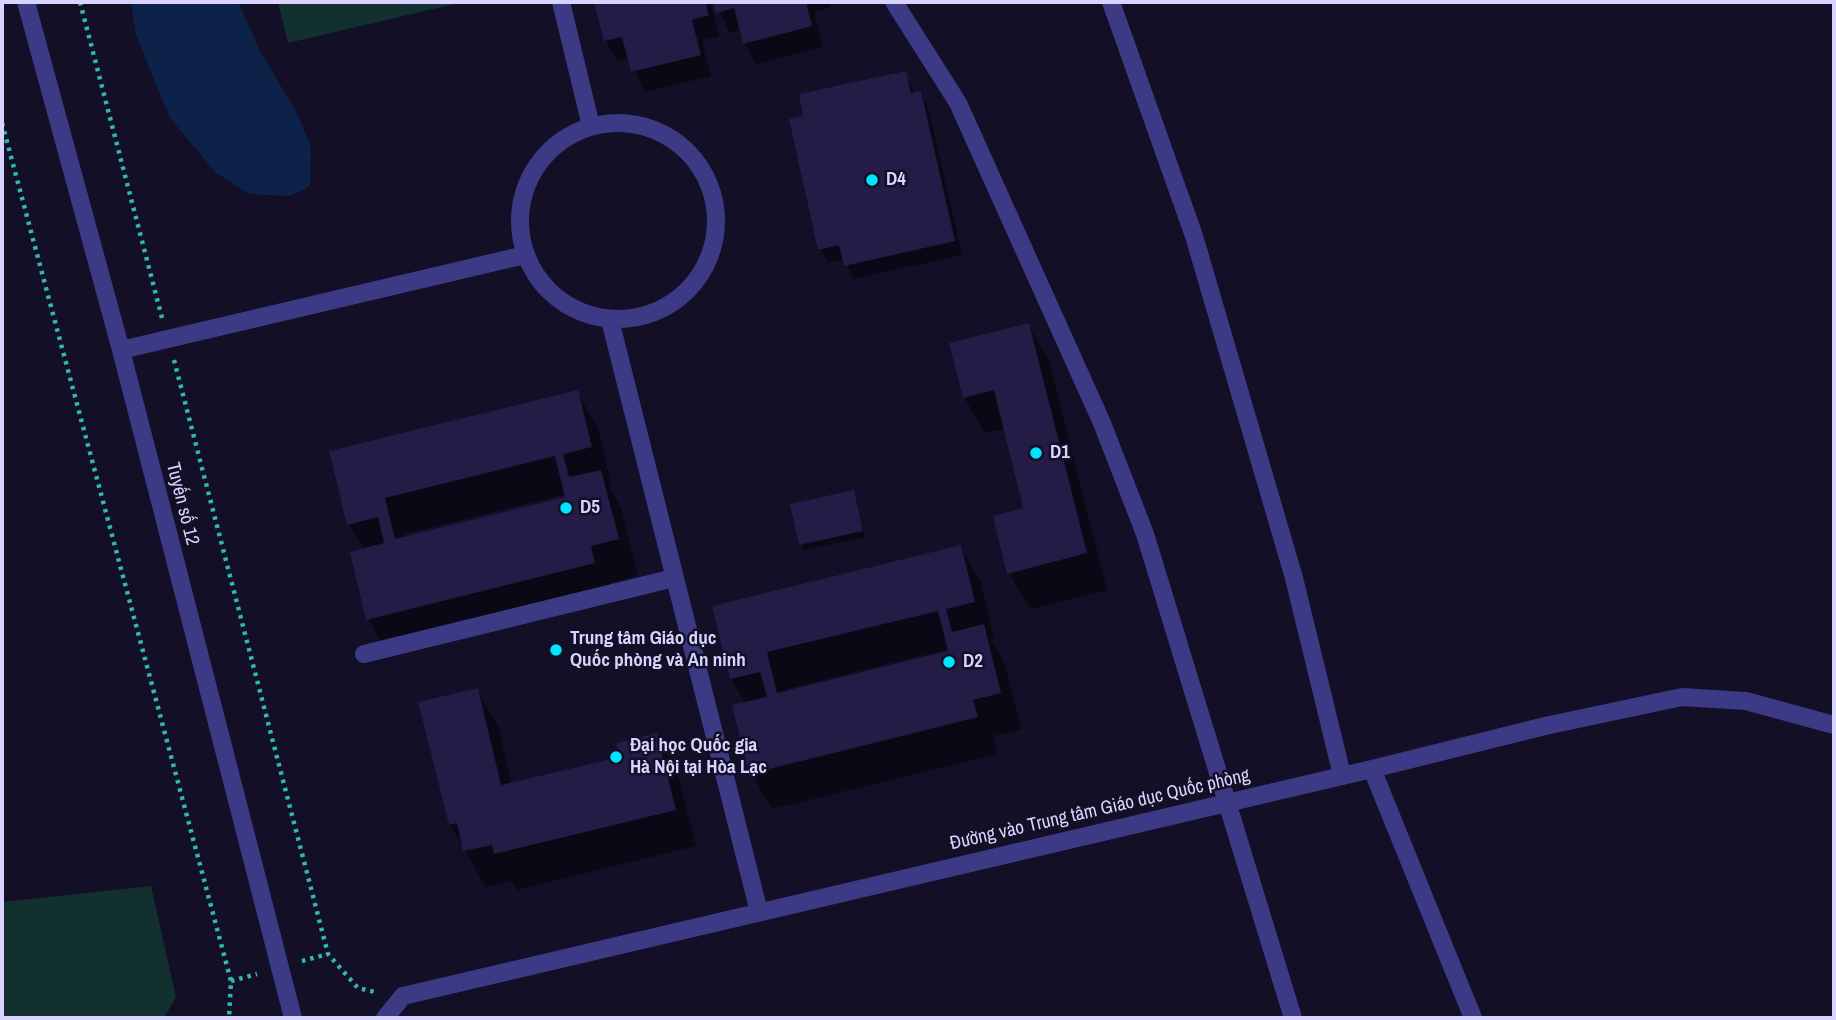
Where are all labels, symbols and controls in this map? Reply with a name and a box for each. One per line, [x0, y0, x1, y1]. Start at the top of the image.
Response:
place label: D4 [886, 169, 906, 191]
marker: D4 [864, 172, 880, 188]
place label: D1 [1050, 442, 1070, 464]
marker: D1 [1028, 445, 1044, 461]
street label: Tuyến số 12 [161, 460, 203, 548]
place label: D5 [580, 497, 600, 519]
marker: D5 [558, 500, 574, 516]
place label: Trung tâm Giáo dục Quốc phòng và An ninh [570, 628, 746, 672]
marker: Trung tâm Giáo dục Quốc phòng và An ninh [548, 642, 564, 658]
place label: D2 [963, 651, 983, 673]
marker: D2 [941, 654, 957, 670]
place label: Đại học Quốc gia Hà Nội tại Hòa Lạc [630, 735, 767, 779]
marker: Đại học Quốc gia Hà Nội tại Hòa Lạc [608, 749, 624, 765]
street label: Đường vào Trung tâm Giáo dục Quốc phòng [948, 764, 1252, 856]

